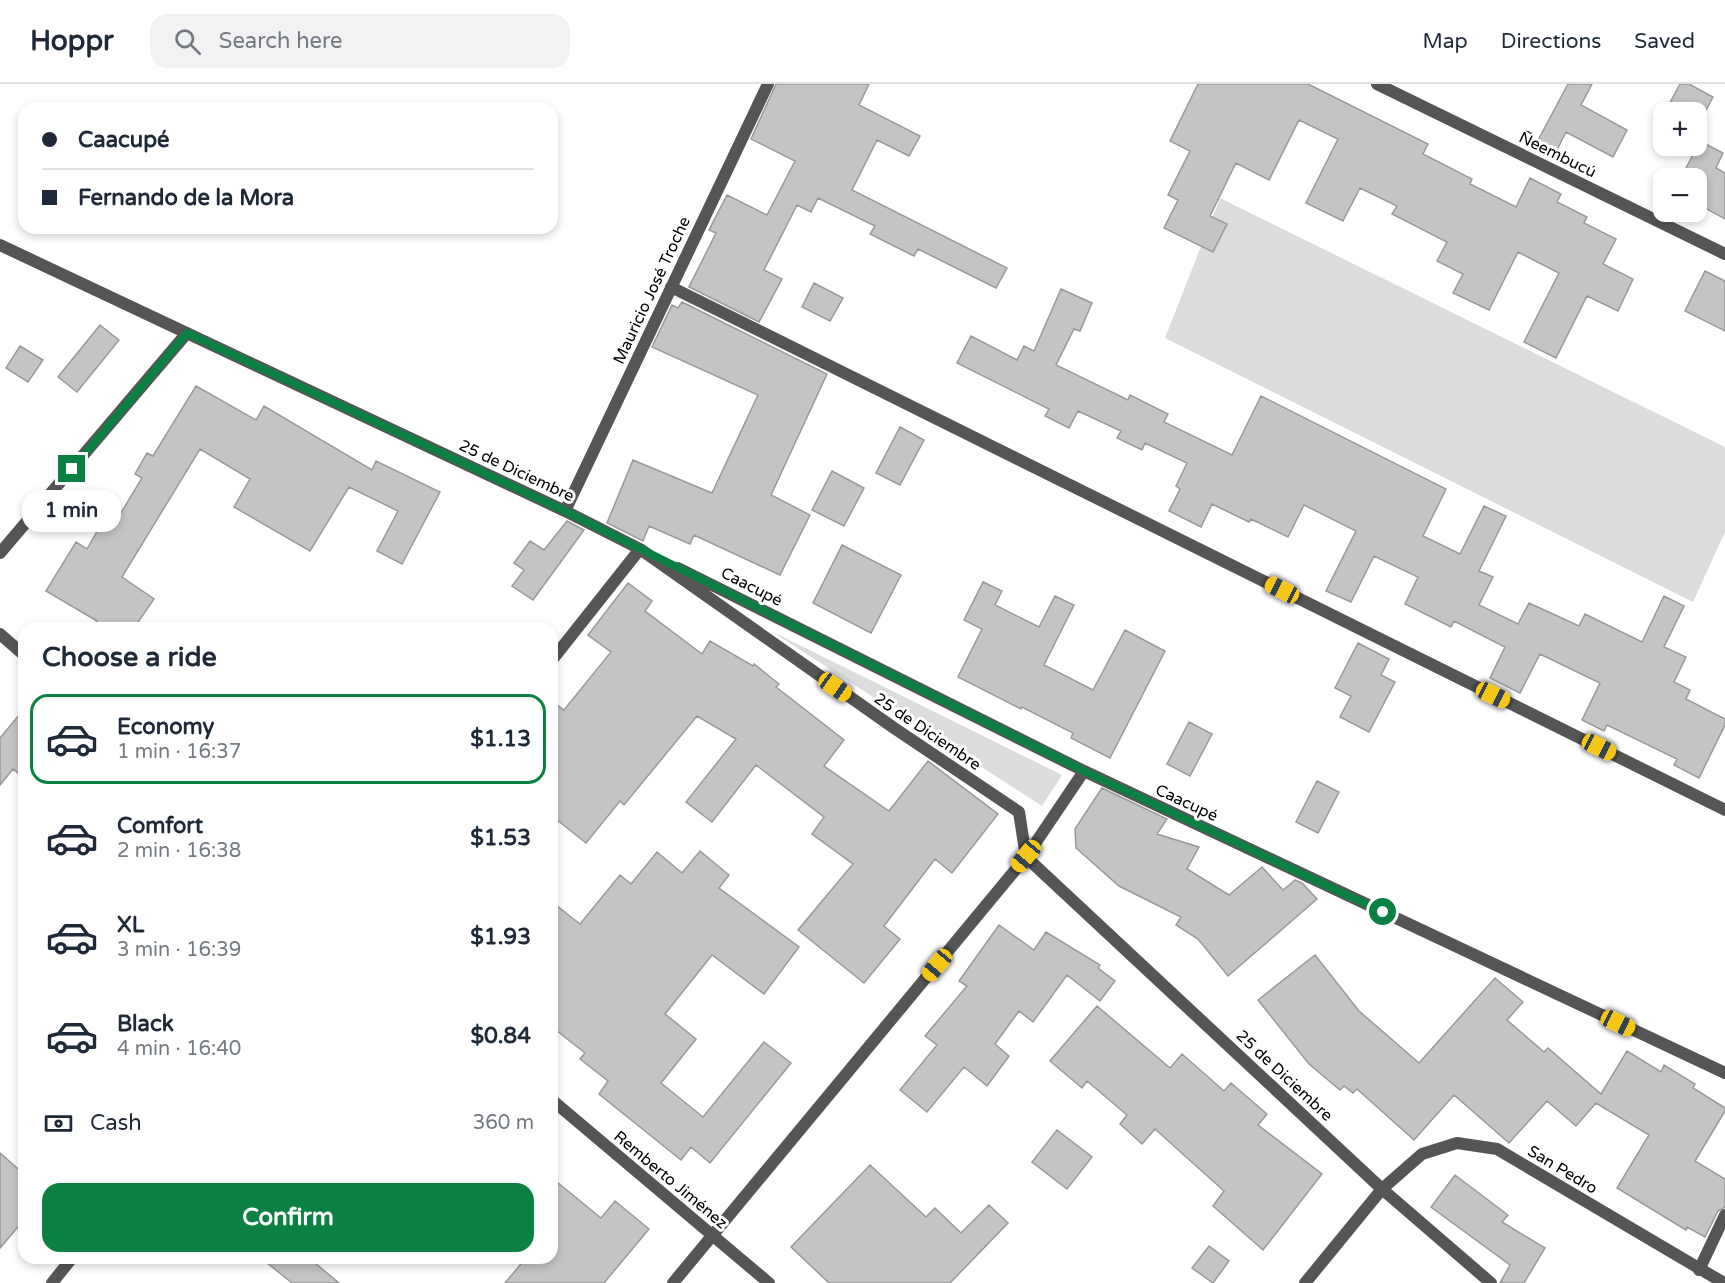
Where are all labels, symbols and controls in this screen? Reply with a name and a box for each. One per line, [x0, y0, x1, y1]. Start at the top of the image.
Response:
search box [150, 14, 570, 68]
text: Hoppr [30, 24, 114, 58]
icon: search [171, 25, 204, 58]
text: Search here [219, 28, 343, 54]
text: Map [1422, 29, 1468, 54]
text: Directions [1501, 29, 1601, 54]
text: Saved [1634, 29, 1695, 54]
map controls [1653, 102, 1707, 222]
button: + [1653, 102, 1707, 156]
text: Caacupé [78, 127, 169, 153]
street label: Ñeembucú [1516, 128, 1599, 182]
button: − [1653, 168, 1707, 222]
text: Fernando de la Mora [78, 185, 294, 211]
street label: Mauricio José Troche [609, 213, 695, 367]
street label: 25 de Diciembre [456, 435, 577, 506]
route end [58, 455, 85, 482]
callout: 1 min [22, 490, 122, 532]
text: 1 min [45, 499, 98, 523]
street label: Caacupé [717, 563, 786, 611]
car [1262, 574, 1302, 606]
text: Choose a ride [42, 641, 217, 674]
car [815, 669, 855, 705]
car [1473, 679, 1513, 711]
street label: 25 de Diciembre [870, 689, 985, 775]
icon: car [45, 712, 99, 766]
text: Economy [117, 714, 214, 740]
text: $1.13 [470, 726, 531, 752]
car [1579, 731, 1619, 763]
text: 1 min · 16:37 [117, 740, 241, 764]
street label: Caacupé [1152, 780, 1221, 826]
icon: car [45, 811, 99, 865]
text: Comfort [117, 813, 203, 839]
text: $1.53 [470, 825, 531, 851]
car [1008, 836, 1044, 876]
text: 2 min · 16:38 [117, 839, 241, 863]
route start [1369, 898, 1396, 925]
icon: car [45, 910, 99, 964]
text: XL [117, 912, 144, 938]
text: $1.93 [470, 924, 531, 950]
text: 3 min · 16:39 [117, 938, 241, 962]
car [919, 945, 955, 985]
car [1598, 1007, 1638, 1039]
icon: car [45, 1009, 99, 1063]
text: Black [117, 1011, 174, 1037]
text: $0.84 [470, 1023, 531, 1049]
street label: 25 de Diciembre [1232, 1026, 1337, 1126]
text: 4 min · 16:40 [117, 1037, 241, 1061]
icon: cash [42, 1107, 75, 1140]
text: Cash [90, 1110, 142, 1136]
text: 360 m [473, 1111, 534, 1135]
street label: Remberto Jiménez [609, 1126, 731, 1233]
street label: San Pedro [1524, 1141, 1601, 1199]
button: Confirm [42, 1183, 534, 1252]

